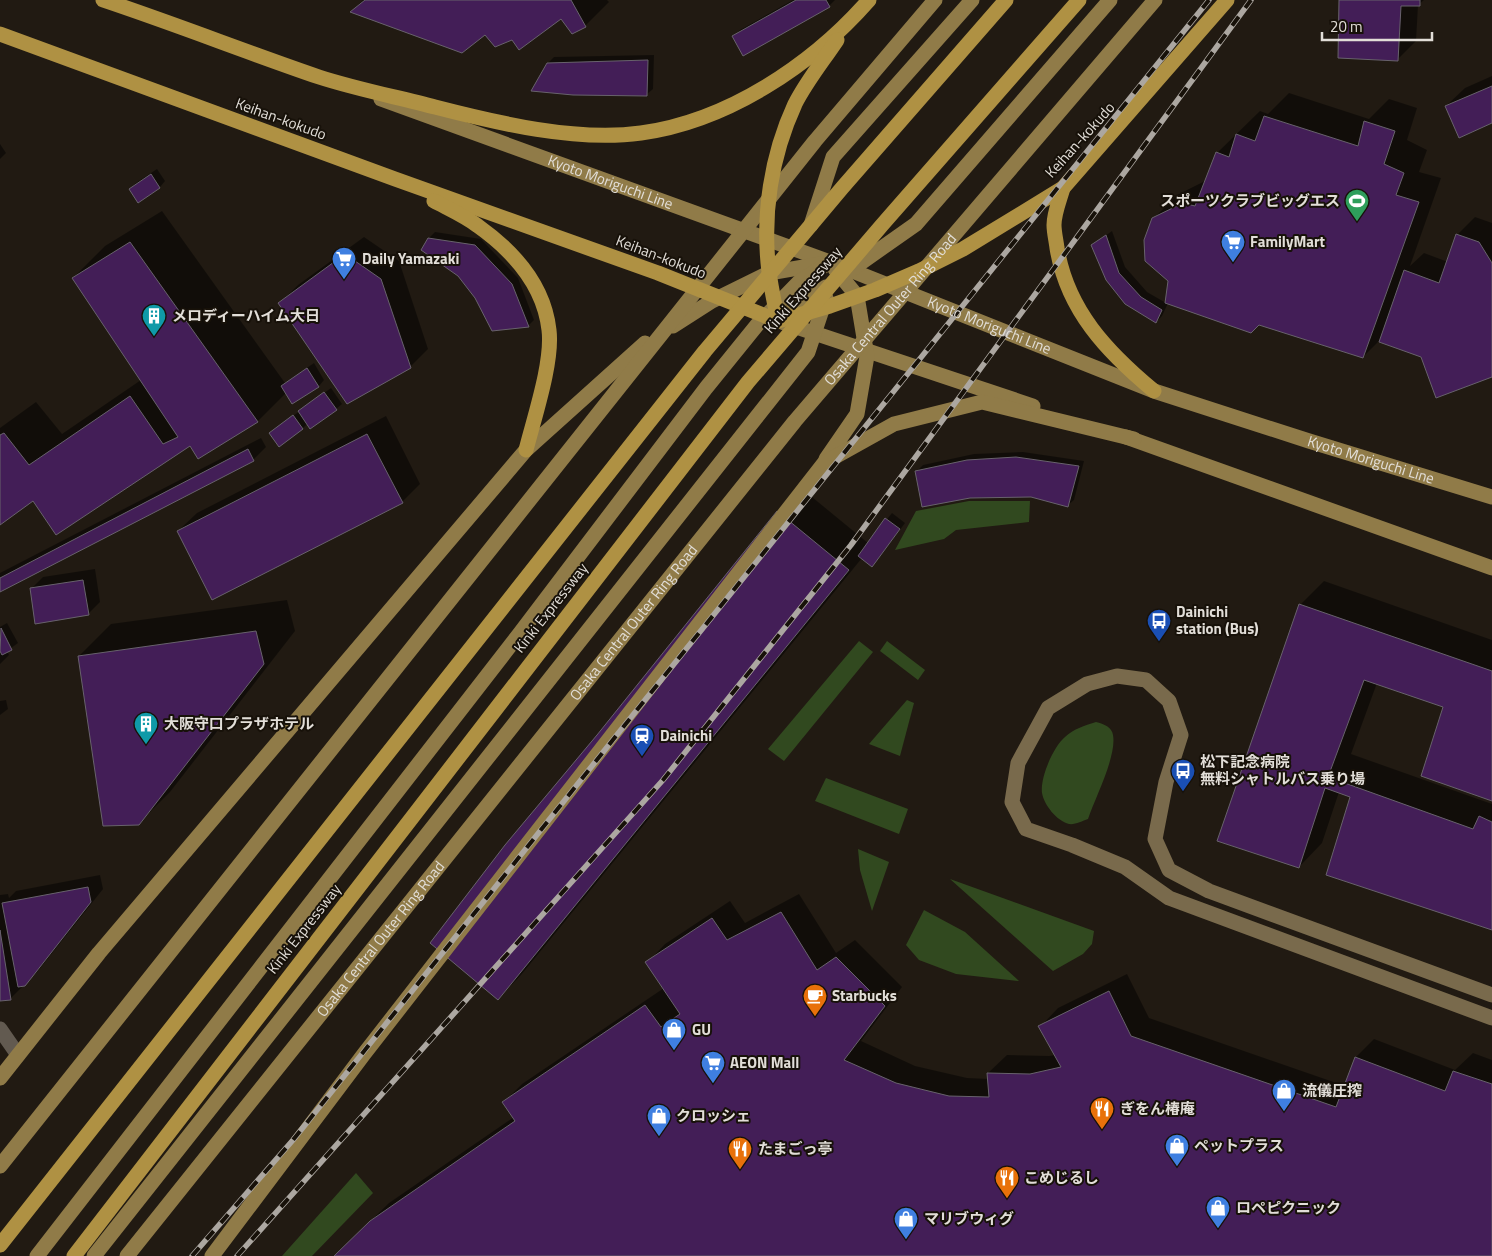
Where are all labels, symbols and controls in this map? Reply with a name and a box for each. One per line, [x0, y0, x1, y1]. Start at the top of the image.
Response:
scale bar [1322, 10, 1432, 42]
text: 20 m [1330, 15, 1363, 38]
street label: Keihan-kokudo [232, 91, 330, 146]
street label: Keihan-kokudo [1039, 97, 1120, 183]
street label: Kyoto Moriguchi Line [545, 149, 676, 215]
sports icon: スポーツクラブビッグエス [1344, 188, 1370, 222]
place label: スポーツクラブビッグエス [1160, 189, 1340, 212]
street label: Osaka Central Outer Ring Road [818, 228, 962, 390]
street label: Keihan-kokudo [613, 229, 710, 284]
supermarket icon: FamilyMart [1220, 229, 1246, 263]
place label: FamilyMart [1250, 230, 1325, 253]
street label: Kinki Expressway [758, 241, 847, 338]
supermarket icon: Daily Yamazaki [331, 246, 357, 280]
place label: Daily Yamazaki [362, 247, 459, 270]
street label: Kyoto Moriguchi Line [924, 290, 1055, 360]
building icon: メロディーハイム大日 [141, 303, 167, 337]
place label: メロディーハイム大日 [172, 304, 320, 327]
street label: Kyoto Moriguchi Line [1305, 429, 1437, 490]
street label: Osaka Central Outer Ring Road [564, 539, 703, 705]
street label: Kinki Expressway [508, 558, 593, 658]
place label: Dainichi station (Bus) [1176, 600, 1259, 640]
bus stop icon: Dainichi station (Bus) [1146, 608, 1172, 642]
building icon: 大阪守口プラザホテル [133, 711, 159, 745]
place label: 大阪守口プラザホテル [164, 712, 314, 735]
station icon: Dainichi [629, 723, 655, 757]
place label: Dainichi [660, 724, 712, 747]
place label: 松下記念病院 無料シャトルバス乗り場 [1200, 750, 1365, 790]
bus stop icon: 松下記念病院 無料シャトルバス乗り場 [1170, 758, 1196, 792]
street label: Osaka Central Outer Ring Road [311, 856, 450, 1022]
street label: Kinki Expressway [261, 879, 346, 979]
cafe icon: Starbucks [802, 983, 828, 1017]
place label: Starbucks [832, 984, 897, 1007]
shop icon: GU [661, 1017, 687, 1051]
place label: GU [692, 1018, 711, 1041]
supermarket icon: AEON Mall [700, 1050, 726, 1084]
place label: AEON Mall [730, 1051, 799, 1074]
shop icon: 流儀圧搾 [1271, 1078, 1297, 1112]
place label: 流儀圧搾 [1302, 1079, 1362, 1102]
restaurant icon: ぎをん椿庵 [1089, 1096, 1115, 1130]
place label: ぎをん椿庵 [1120, 1097, 1195, 1120]
shop icon: クロッシェ [646, 1103, 672, 1137]
place label: クロッシェ [676, 1104, 751, 1127]
shop icon: ペットプラス [1164, 1133, 1190, 1167]
place label: ペットプラス [1194, 1134, 1284, 1157]
restaurant icon: たまごっ亭 [727, 1136, 753, 1170]
place label: たまごっ亭 [758, 1137, 833, 1160]
restaurant icon: こめじるし [994, 1165, 1020, 1199]
place label: こめじるし [1024, 1166, 1099, 1189]
shop icon: ロペピクニック [1205, 1195, 1231, 1229]
place label: ロペピクニック [1236, 1196, 1341, 1219]
shop icon: マリブウィグ [893, 1206, 919, 1240]
place label: マリブウィグ [924, 1207, 1014, 1230]

